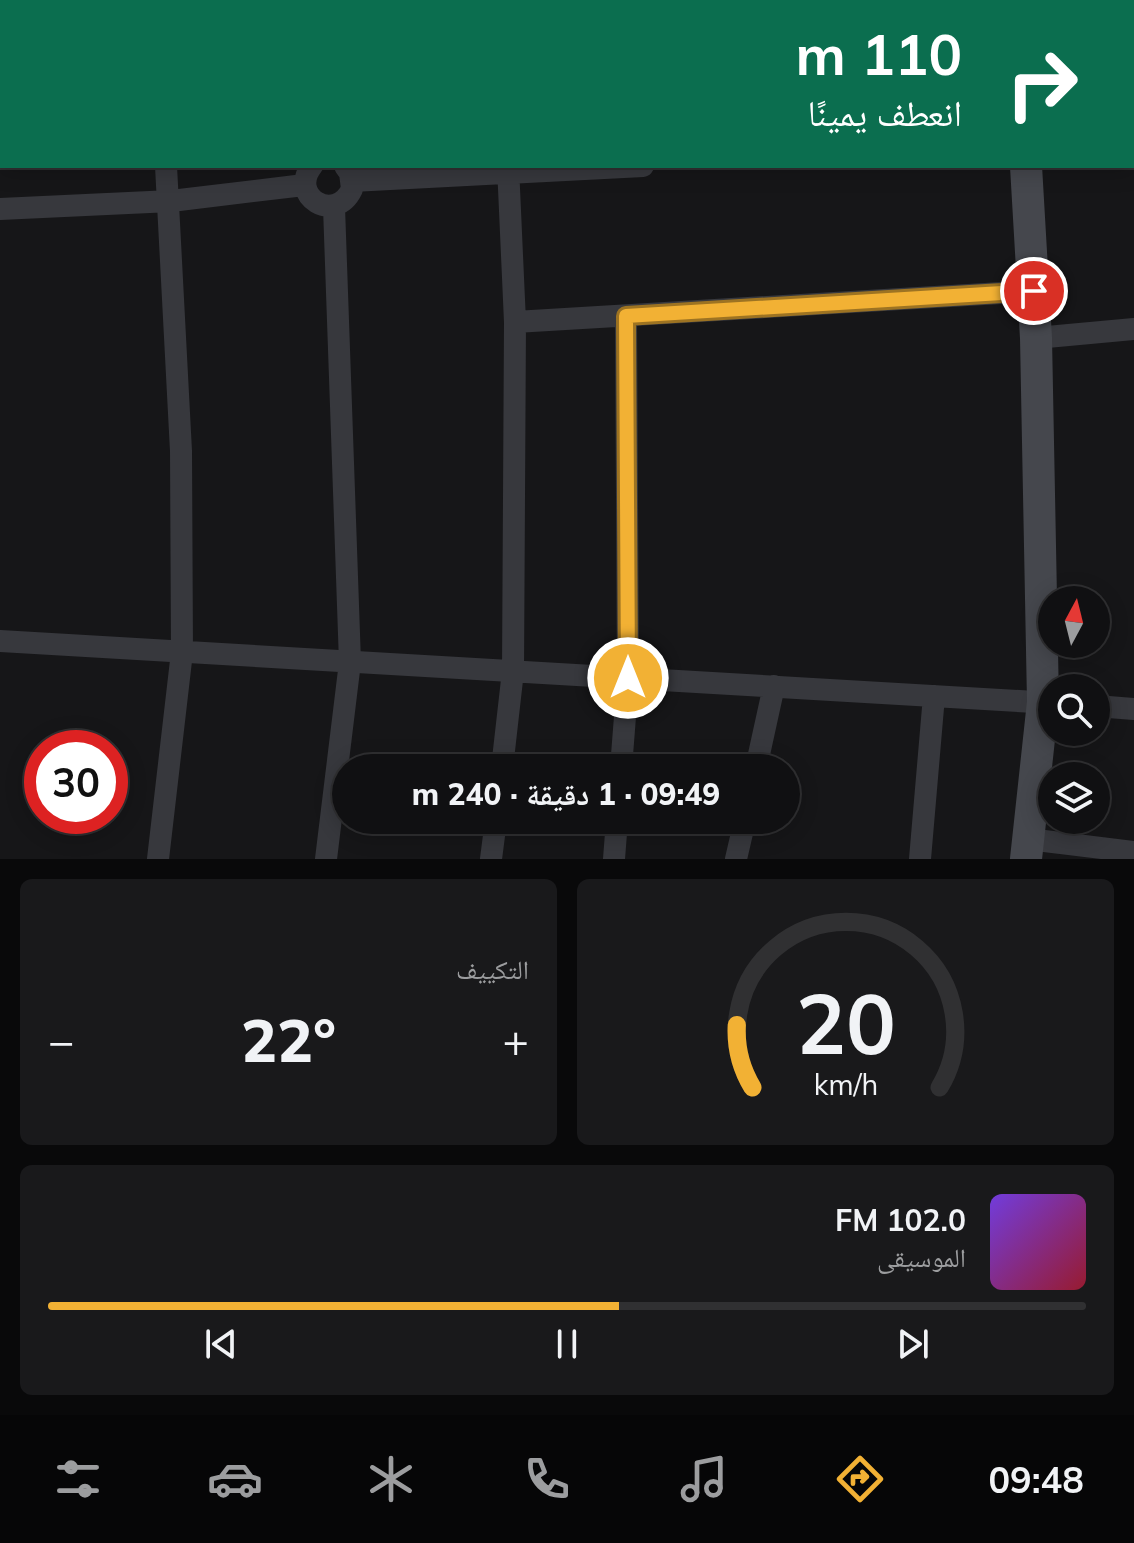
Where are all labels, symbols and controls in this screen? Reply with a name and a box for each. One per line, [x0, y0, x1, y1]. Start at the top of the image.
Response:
text: 110 m [795, 19, 962, 89]
icon: right [990, 32, 1094, 136]
text: انعطف يمينًا [807, 90, 962, 135]
pin [1000, 257, 1068, 325]
icon: arrive [1012, 269, 1056, 313]
north arrow [1038, 586, 1110, 658]
map controls [1038, 586, 1110, 834]
position arrow [586, 636, 670, 720]
button: search [1038, 674, 1110, 746]
speed limit sign: 30 [24, 730, 128, 834]
button: layers [1038, 762, 1110, 834]
text: 09:49 · 1 دقيقة · 240 m [412, 775, 720, 813]
text: التكييف [456, 953, 529, 986]
text: 20 [796, 970, 895, 1075]
text: 22° [241, 1002, 336, 1077]
text: − [48, 1013, 74, 1068]
text: + [503, 1013, 529, 1068]
text: km/h [813, 1066, 878, 1102]
text: 102.0 FM [835, 1201, 966, 1239]
text: الموسيقى [877, 1241, 966, 1274]
icon: previous [199, 1322, 243, 1366]
icon: pause [545, 1322, 589, 1366]
icon: next [891, 1322, 935, 1366]
icon: filters [50, 1451, 106, 1507]
icon: car [207, 1451, 263, 1507]
icon: climate [363, 1451, 419, 1507]
icon: phone [519, 1451, 575, 1507]
icon: music [676, 1451, 732, 1507]
icon: directions [832, 1451, 888, 1507]
text: 09:48 [988, 1457, 1084, 1502]

